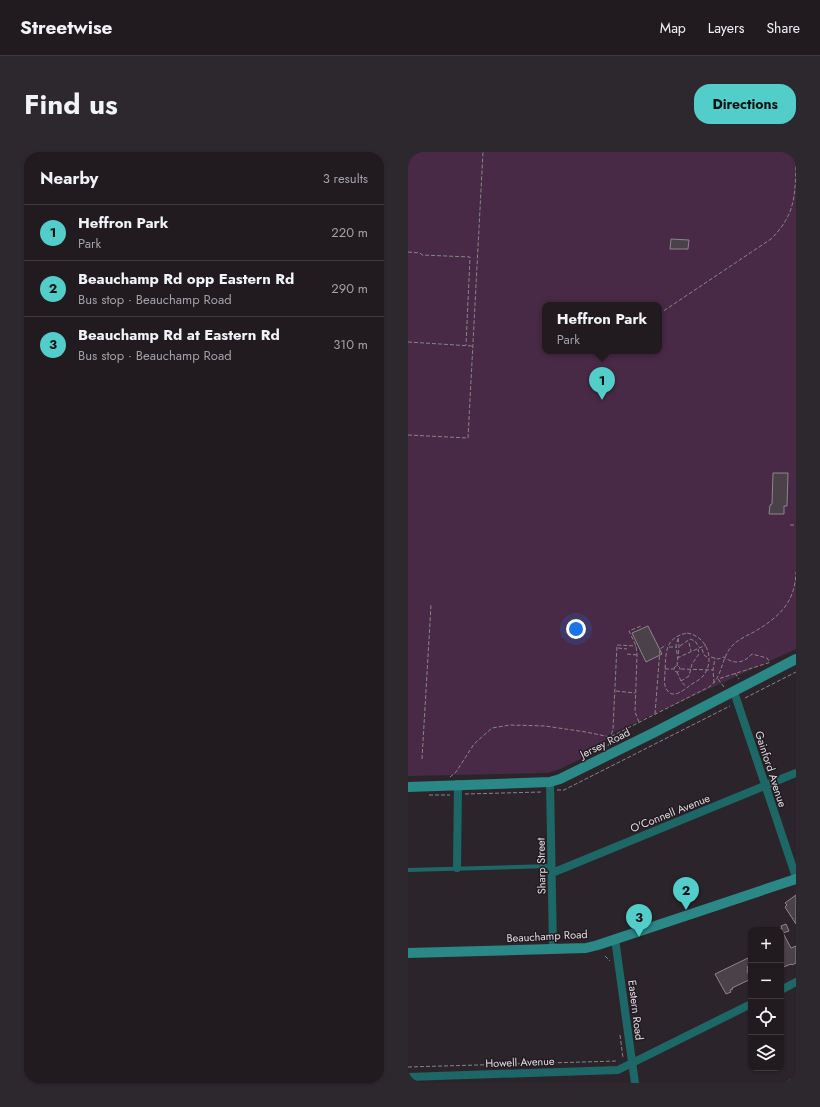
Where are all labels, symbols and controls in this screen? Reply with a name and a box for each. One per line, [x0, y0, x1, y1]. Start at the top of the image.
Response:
text: Streetwise [20, 14, 113, 41]
text: Map [660, 18, 686, 38]
text: Layers [708, 18, 744, 38]
text: Share [766, 18, 800, 38]
text: Find us [24, 84, 118, 125]
button: Directions [694, 84, 796, 124]
text: Nearby [40, 166, 98, 190]
text: 3 results [323, 169, 368, 188]
text: Heffron Park [78, 212, 168, 234]
text: 1 [50, 223, 56, 242]
text: 220 m [331, 223, 368, 242]
text: Park [78, 234, 101, 253]
text: Beauchamp Rd opp Eastern Rd [78, 268, 294, 290]
text: 2 [49, 279, 57, 298]
text: 290 m [331, 279, 368, 298]
text: Bus stop · Beauchamp Road [78, 290, 232, 309]
popup [542, 302, 662, 354]
text: Heffron Park [557, 308, 647, 330]
text: Beauchamp Rd at Eastern Rd [78, 324, 280, 346]
text: Park [557, 330, 580, 349]
text: 3 [49, 335, 57, 354]
text: 310 m [333, 335, 368, 354]
text: Bus stop · Beauchamp Road [78, 346, 232, 365]
pin: 1 [589, 367, 615, 400]
your location [566, 619, 586, 639]
street label: Jersey Road [575, 724, 633, 763]
street label: Gainford Avenue [751, 729, 791, 809]
street label: O'Connell Avenue [628, 790, 713, 836]
street label: Sharp Street [533, 837, 549, 894]
pin: 2 [673, 877, 699, 910]
pin: 3 [626, 904, 652, 937]
street label: Beauchamp Road [506, 926, 588, 946]
map controls [748, 927, 784, 1071]
button: + [748, 927, 784, 963]
button: − [748, 963, 784, 999]
street label: Eastern Road [624, 979, 648, 1041]
button: locate [748, 999, 784, 1035]
button: layers [748, 1035, 784, 1071]
street label: Howell Avenue [485, 1053, 555, 1071]

